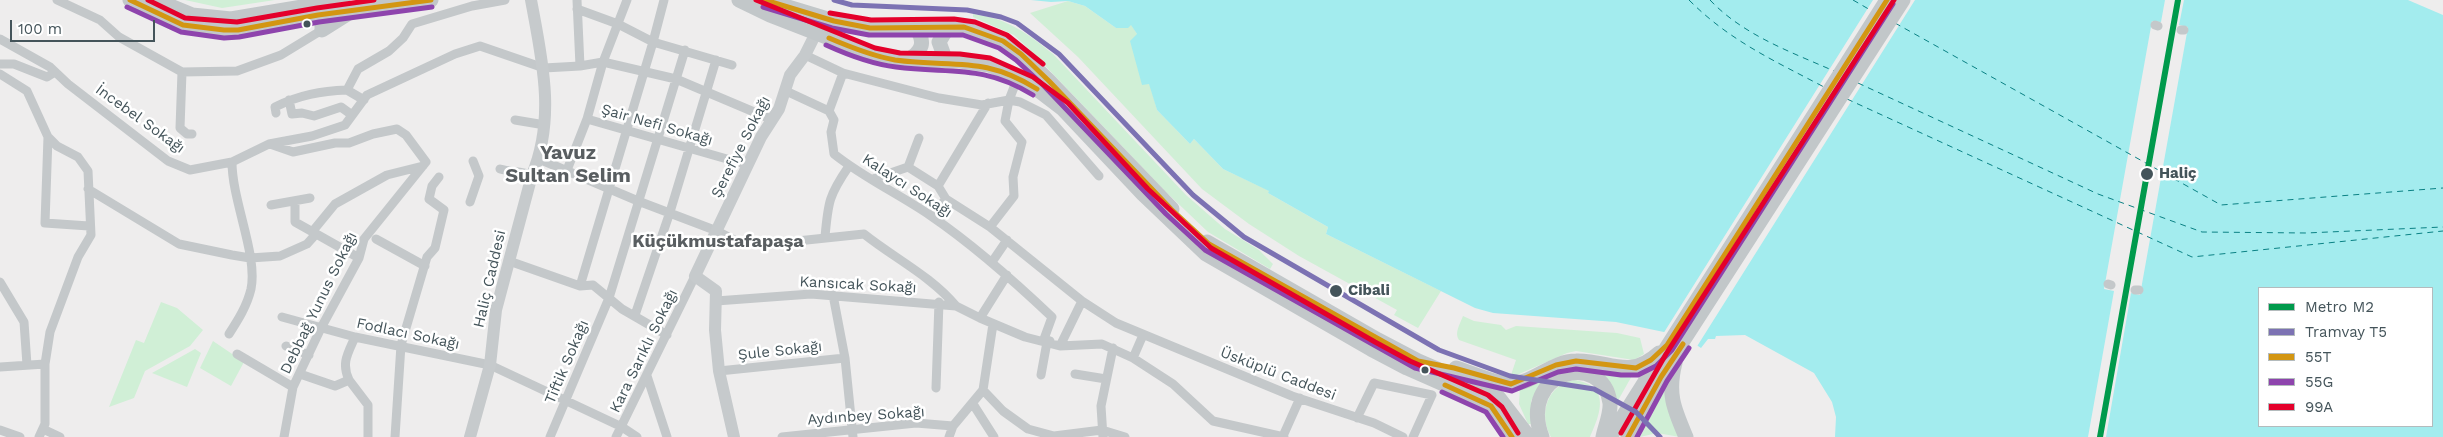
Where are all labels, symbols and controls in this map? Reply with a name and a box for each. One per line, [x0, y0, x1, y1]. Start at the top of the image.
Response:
scale bar [12, 10, 158, 42]
unlabelled marker [302, 19, 312, 29]
text: 100 m [18, 20, 62, 38]
street label: İncebel Sokağı [92, 81, 188, 157]
street label: Şerefiye Sokağı [708, 93, 774, 201]
street label: Şair Nefi Sokağı [599, 100, 715, 150]
district label: Yavuz Sultan Selim [505, 141, 631, 188]
street label: Kalaycı Sokağı [859, 150, 955, 222]
place label: Haliç [2159, 165, 2197, 183]
marker: Haliç [2139, 166, 2155, 182]
street label: Haliç Caddesi [470, 228, 510, 330]
street label: Debbağ Yunus Sokağı [277, 229, 361, 377]
district label: Küçükmustafapaşa [632, 231, 804, 253]
street label: Kansıcak Sokağı [799, 273, 917, 297]
place label: Cibali [1348, 282, 1390, 300]
marker: Cibali [1328, 283, 1344, 299]
street label: Kara Sarıklı Sokağı [606, 286, 682, 416]
legend [2258, 287, 2433, 427]
text: Metro M2 [2305, 298, 2374, 316]
street label: Fodlacı Sokağı [355, 314, 461, 354]
street label: Tiftik Sokağı [541, 317, 593, 407]
text: Tramvay T5 [2305, 323, 2387, 341]
street label: Şule Sokağı [737, 338, 823, 364]
street label: Üsküplü Caddesi [1218, 344, 1338, 404]
text: 55T [2305, 348, 2332, 366]
unlabelled marker [1420, 365, 1430, 375]
text: 55G [2305, 373, 2333, 391]
text: 99A [2305, 398, 2333, 416]
street label: Aydınbey Sokağı [807, 403, 925, 429]

